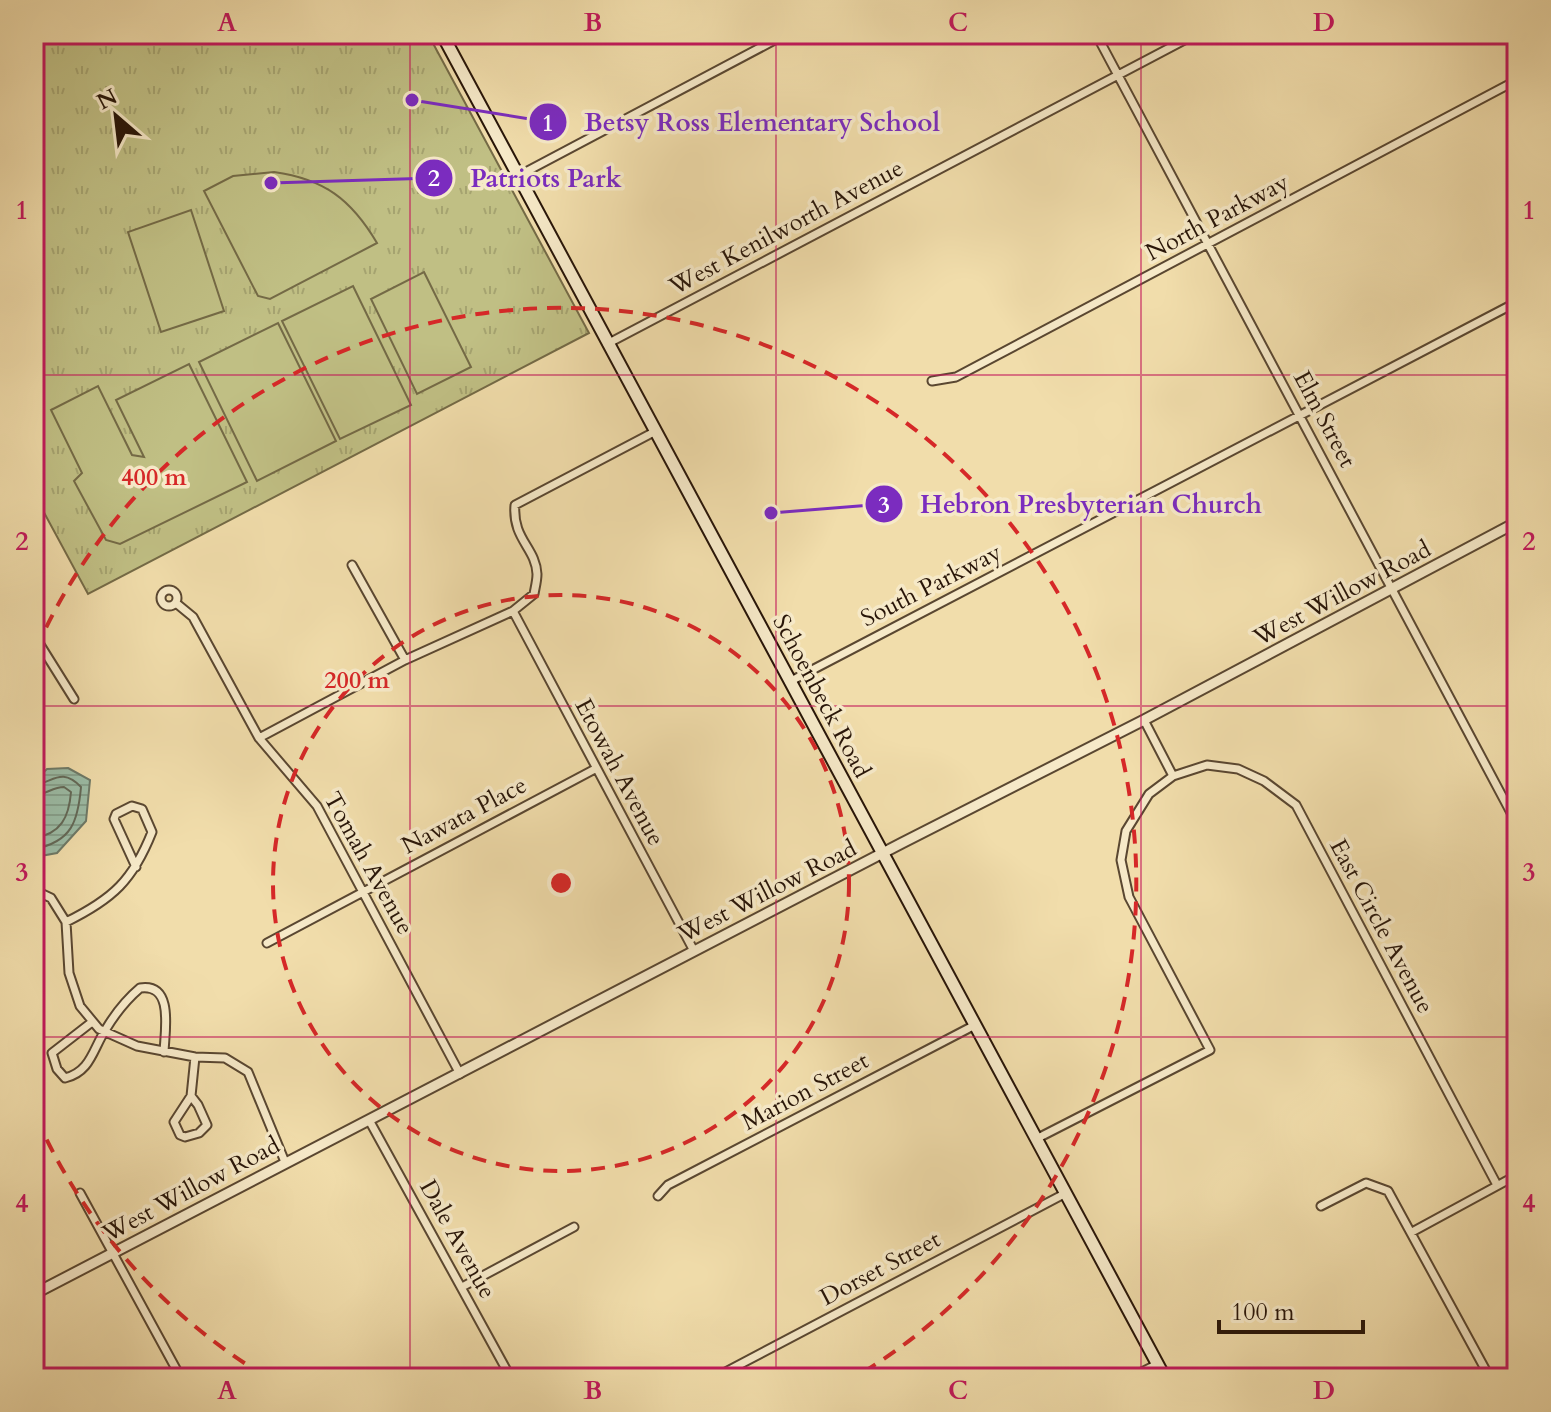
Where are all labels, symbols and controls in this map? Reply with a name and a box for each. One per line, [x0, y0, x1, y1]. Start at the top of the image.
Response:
text: A [217, 5, 237, 40]
text: B [584, 5, 602, 40]
text: C [948, 5, 968, 40]
text: D [1313, 5, 1335, 40]
north arrow [76, 76, 156, 156]
text: N [92, 81, 123, 117]
callout: Betsy Ross Elementary School [528, 97, 956, 147]
text: Betsy Ross Elementary School [584, 105, 940, 140]
text: 1 [542, 107, 554, 140]
street label: West Kenilworth Avenue [663, 152, 909, 304]
callout: Patriots Park [414, 153, 638, 203]
text: Patriots Park [470, 161, 623, 196]
text: 2 [428, 162, 440, 195]
street label: North Parkway [1140, 166, 1295, 269]
text: 1 [15, 193, 29, 228]
text: 1 [1522, 193, 1536, 228]
street label: Elm Street [1285, 365, 1364, 474]
text: 400 m [121, 461, 188, 494]
callout: Hebron Presbyterian Church [864, 479, 1278, 529]
text: Hebron Presbyterian Church [920, 487, 1262, 522]
text: 3 [878, 489, 890, 522]
text: 2 [15, 524, 29, 559]
text: 2 [1522, 524, 1536, 559]
street label: West Willow Road [1247, 533, 1437, 655]
street label: South Parkway [855, 536, 1008, 635]
street label: Schoenbeck Road [765, 609, 879, 784]
text: 200 m [324, 664, 391, 697]
street label: Etowah Avenue [567, 693, 672, 852]
street label: Nawata Place [396, 769, 533, 862]
street label: Tomah Avenue [316, 786, 421, 941]
street label: West Willow Road [671, 832, 862, 951]
street label: East Circle Avenue [1322, 833, 1442, 1019]
text: 3 [15, 855, 29, 890]
text: 3 [1522, 855, 1536, 890]
centre of rings [547, 869, 575, 897]
street label: Marion Street [736, 1044, 875, 1139]
street label: West Willow Road [96, 1129, 286, 1251]
street label: Dale Avenue [411, 1174, 504, 1305]
text: 4 [15, 1186, 29, 1221]
text: 4 [1522, 1186, 1536, 1221]
street label: Dorset Street [814, 1223, 947, 1314]
scale bar [1219, 1284, 1363, 1334]
text: 100 m [1231, 1296, 1295, 1329]
text: A [217, 1373, 237, 1408]
text: B [584, 1373, 602, 1408]
text: C [948, 1373, 968, 1408]
text: D [1313, 1373, 1335, 1408]

